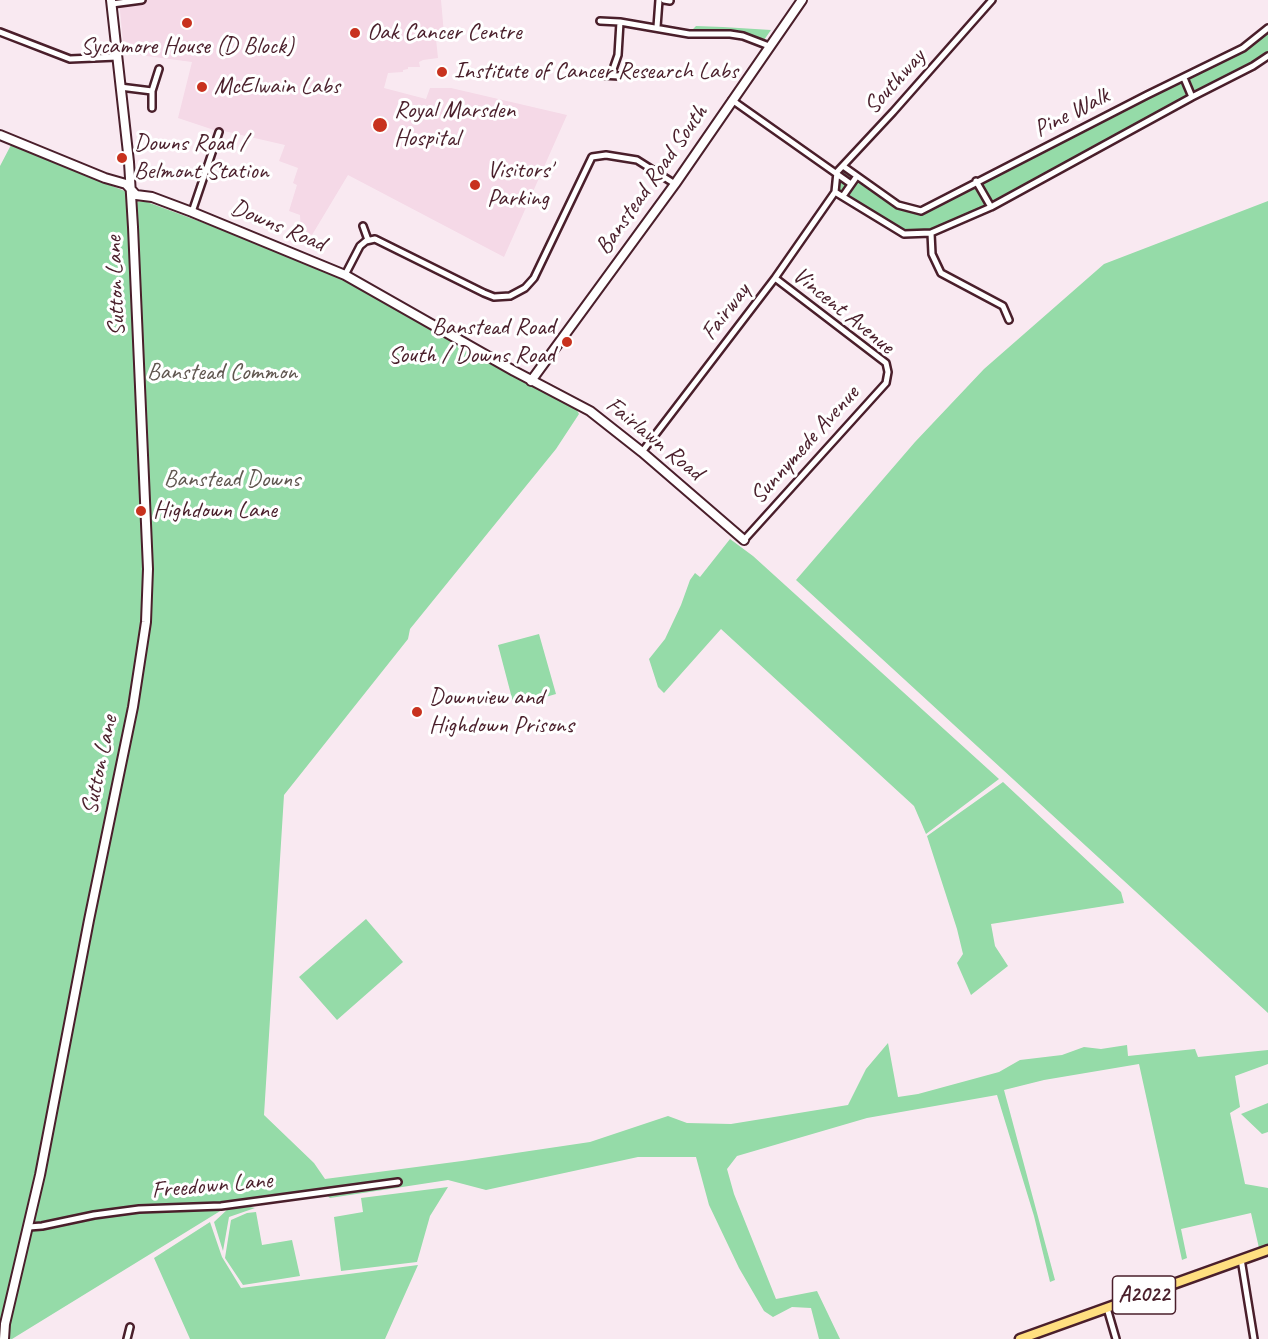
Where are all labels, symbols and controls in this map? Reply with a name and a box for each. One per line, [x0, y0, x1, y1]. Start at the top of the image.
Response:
marker: Sycamore House (D Block) [180, 16, 194, 30]
place label: Oak Cancer Centre [367, 19, 522, 47]
marker: Oak Cancer Centre [348, 26, 362, 40]
place label: Sycamore House (D Block) [80, 33, 294, 61]
street label: Southway [858, 43, 932, 121]
place label: Institute of Cancer Research Labs [454, 58, 738, 86]
marker: Institute of Cancer Research Labs [435, 65, 449, 79]
place label: McElwain Labs [214, 73, 340, 101]
marker: McElwain Labs [195, 80, 209, 94]
street label: Pine Walk [1029, 82, 1115, 144]
place label: Royal Marsden Hospital [394, 97, 515, 153]
street label: Banstead Road South [590, 100, 714, 260]
marker: Royal Marsden Hospital [371, 116, 389, 134]
place label: Downs Road / Belmont Station [134, 130, 269, 186]
marker: Downs Road / Belmont Station [115, 151, 129, 165]
place label: Visitors' Parking [487, 157, 552, 213]
marker: Visitors' Parking [468, 178, 482, 192]
street label: Downs Road [226, 193, 330, 259]
street label: Sutton Lane [100, 235, 132, 337]
street label: Vincent Avenue [786, 261, 900, 361]
street label: Fairway [695, 278, 757, 346]
place label: Banstead Road South / Downs Road [388, 314, 555, 370]
marker: Banstead Road South / Downs Road [560, 335, 574, 349]
park label: Banstead Common [147, 359, 297, 387]
street label: Sunnymede Avenue [744, 380, 866, 510]
street label: Fairlawn Road [600, 391, 708, 487]
park label: Banstead Downs [164, 466, 300, 494]
place label: Highdown Lane [153, 497, 277, 525]
marker: Highdown Lane [134, 504, 148, 518]
place label: Downview and Highdown Prisons [429, 684, 574, 740]
marker: Downview and Highdown Prisons [410, 705, 424, 719]
street label: Sutton Lane [75, 713, 125, 817]
street label: Freedown Lane [150, 1166, 274, 1206]
road number: A2022 [1112, 1276, 1176, 1314]

